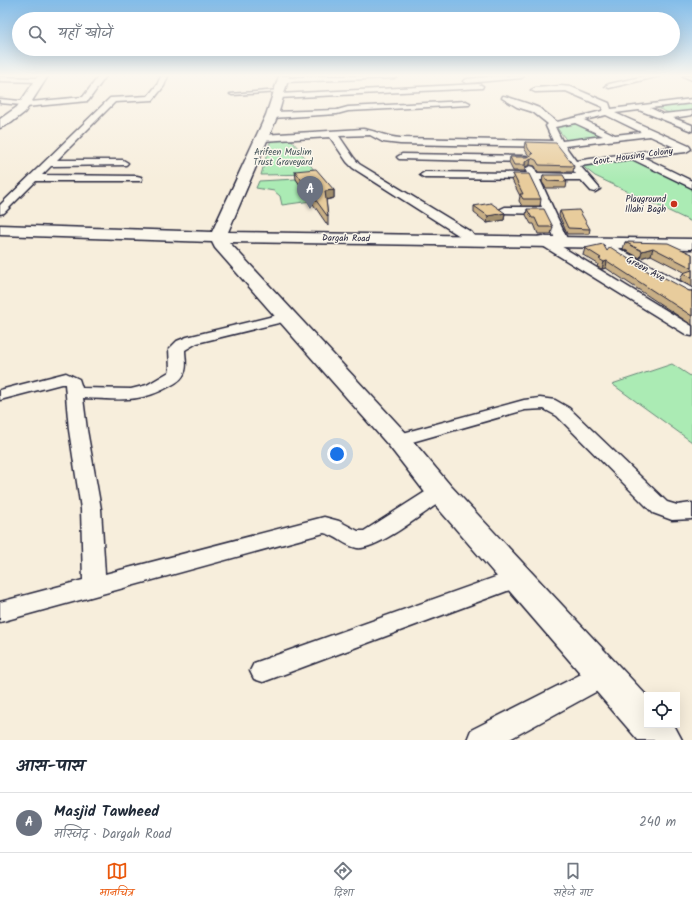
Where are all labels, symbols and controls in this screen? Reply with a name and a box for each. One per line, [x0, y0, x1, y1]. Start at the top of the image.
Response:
search box [12, 12, 680, 56]
text: यहाँ खोजें [58, 22, 112, 46]
icon: search [26, 23, 48, 45]
street label: Govt. Housing Colony [592, 143, 675, 170]
park label: Arifeen Muslim Trust Graveyard [253, 145, 313, 170]
pin: A [297, 176, 323, 209]
place label: Playground Illahi Bagh [625, 192, 667, 217]
marker: Playground Illahi Bagh [669, 199, 679, 209]
street label: Dargah Road [322, 231, 371, 246]
street label: Green Ave [623, 252, 668, 286]
your location [327, 444, 347, 464]
map controls [644, 692, 680, 728]
button: locate [644, 692, 680, 728]
text: आस-पास [16, 753, 84, 780]
text: Masjid Tawheed [54, 800, 159, 824]
text: A [25, 812, 33, 833]
text: 240 m [639, 812, 676, 833]
text: मस्जिद · Dargah Road [54, 824, 171, 845]
tab: मानचित्र [99, 860, 134, 902]
tab: दिशा [332, 860, 354, 902]
tab: सहेजे गए [553, 860, 593, 902]

